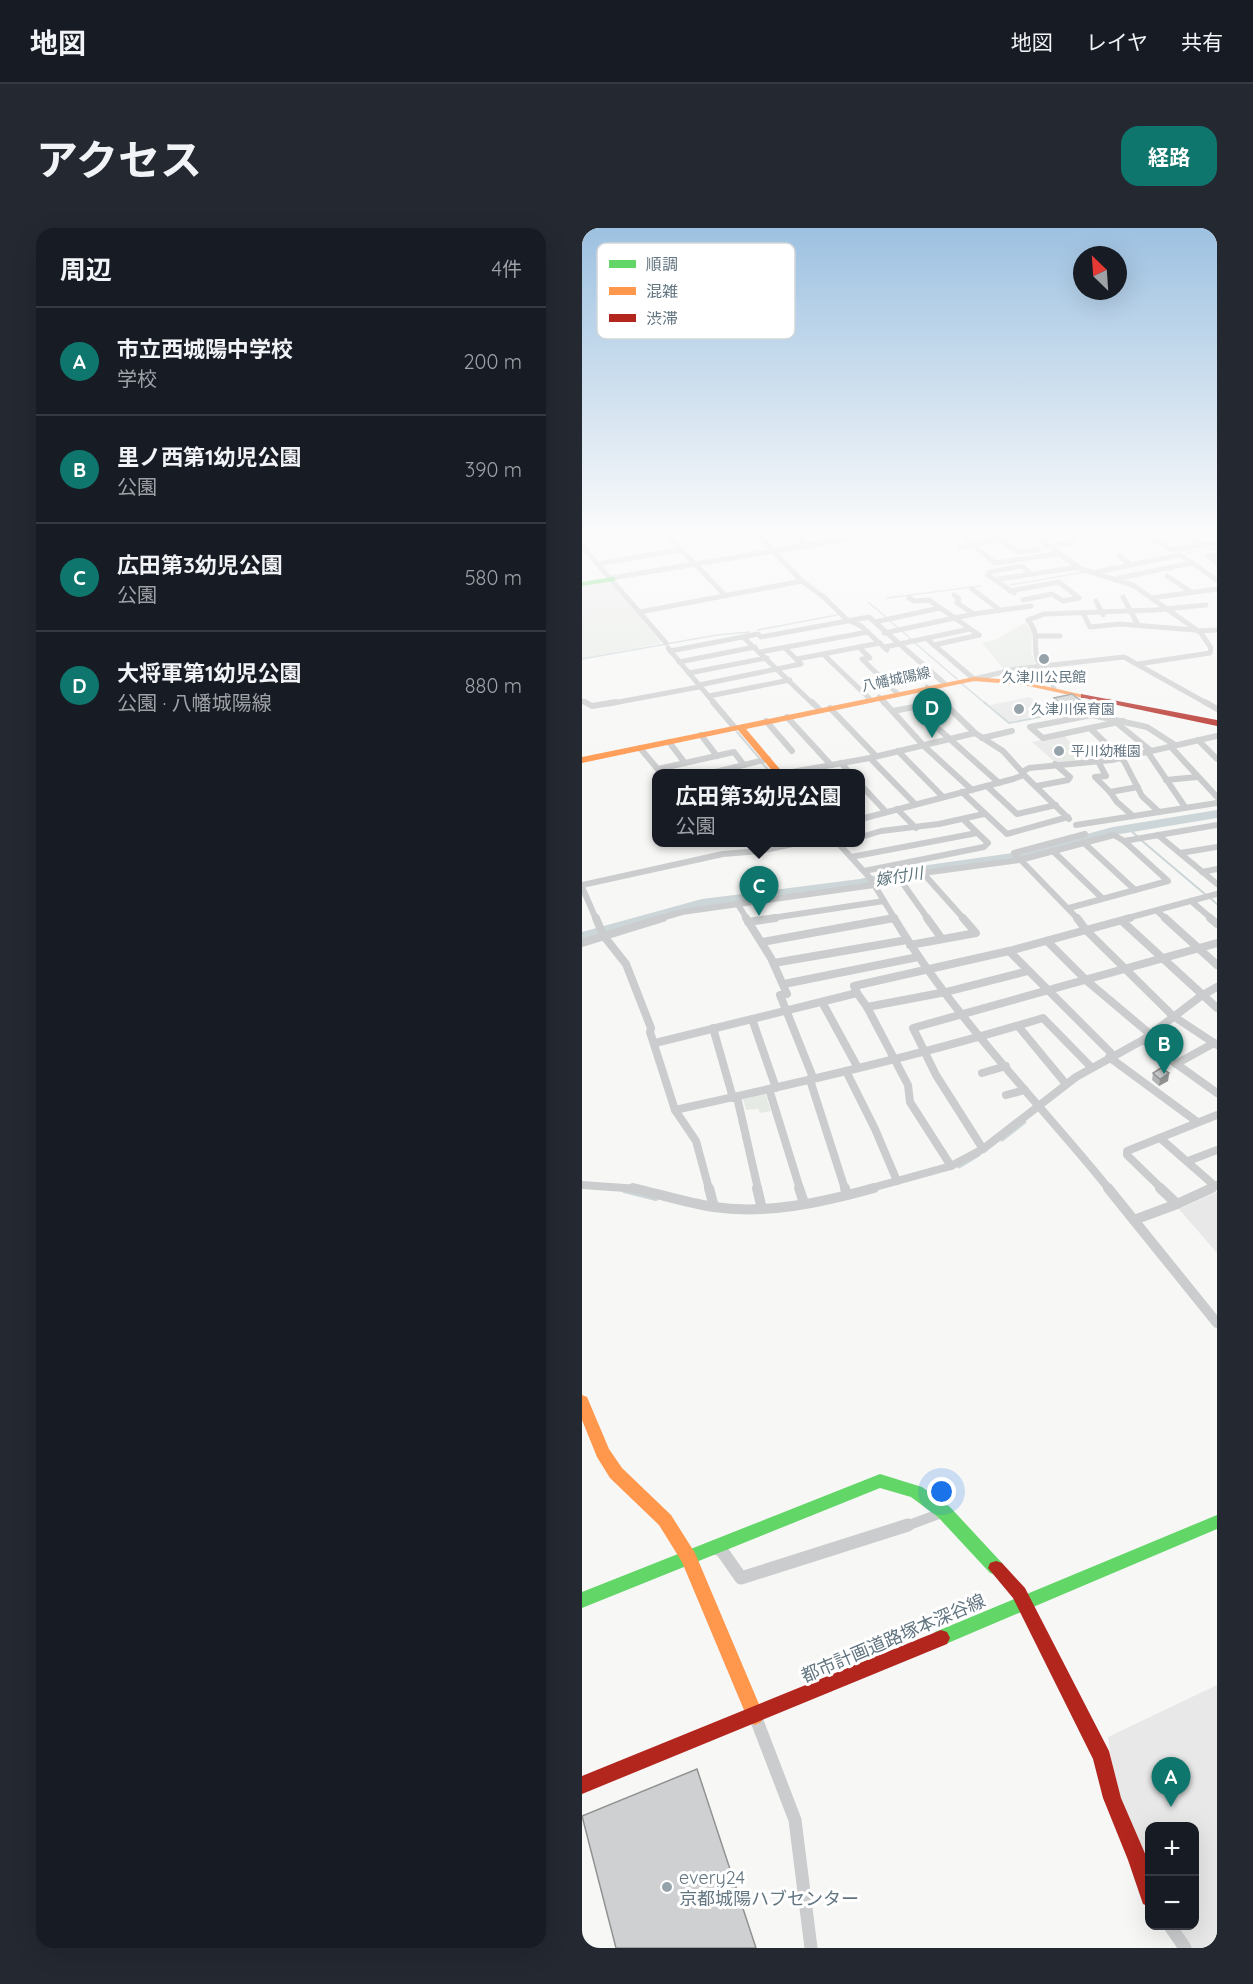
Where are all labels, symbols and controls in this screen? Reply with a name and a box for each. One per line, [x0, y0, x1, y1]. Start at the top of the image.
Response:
text: 地図 [30, 25, 86, 60]
text: 地図 [1011, 29, 1053, 55]
text: レイヤ [1086, 29, 1148, 55]
text: 共有 [1181, 29, 1223, 55]
button: 経路 [1121, 126, 1217, 186]
text: アクセス [36, 133, 202, 186]
legend [597, 243, 795, 339]
north arrow [1073, 246, 1127, 300]
text: 周辺 [60, 253, 112, 286]
text: 順調 [646, 254, 678, 274]
text: 4件 [491, 256, 522, 281]
text: 混雑 [646, 281, 678, 301]
text: 渋滞 [646, 308, 678, 328]
text: 市立西城陽中学校 [117, 335, 293, 363]
text: A [73, 349, 86, 374]
text: 200 m [463, 349, 522, 374]
text: 学校 [117, 366, 157, 391]
text: 里ノ西第1幼児公園 [117, 443, 302, 471]
text: B [73, 457, 86, 482]
text: 390 m [465, 457, 522, 482]
text: 公園 [117, 474, 157, 499]
text: 広田第3幼児公園 [117, 551, 283, 579]
text: C [73, 565, 86, 590]
text: 580 m [465, 565, 522, 590]
text: 公園 [117, 582, 157, 607]
marker: 久津川公民館 [1037, 652, 1051, 666]
text: 大将軍第1幼児公園 [117, 659, 302, 687]
street label: 八幡城陽線 [860, 663, 932, 695]
place label: 久津川公民館 [1002, 668, 1086, 686]
text: D [72, 673, 87, 698]
text: 880 m [465, 673, 522, 698]
pin: D [912, 688, 952, 738]
text: 公園 · 八幡城陽線 [117, 690, 272, 715]
place label: 久津川保育園 [1031, 700, 1115, 718]
marker: 久津川保育園 [1012, 702, 1026, 716]
place label: 平川幼稚園 [1071, 742, 1141, 760]
marker: 平川幼稚園 [1052, 744, 1066, 758]
popup [652, 769, 865, 847]
text: 広田第3幼児公園 [676, 782, 841, 810]
text: 公園 [676, 813, 716, 838]
water label: 嫁付川 [874, 862, 926, 890]
pin: C [740, 866, 778, 916]
pin: B [1144, 1024, 1184, 1074]
your location [927, 1477, 956, 1506]
street label: 都市計画道路塚本深谷線 [797, 1589, 989, 1687]
pin: A [1152, 1758, 1190, 1807]
map controls [1145, 1822, 1199, 1930]
button: + [1145, 1822, 1199, 1876]
place label: every24 京都城陽ハブセンター [679, 1866, 859, 1910]
button: − [1145, 1876, 1199, 1930]
marker: every24 京都城陽ハブセンター [660, 1880, 674, 1894]

